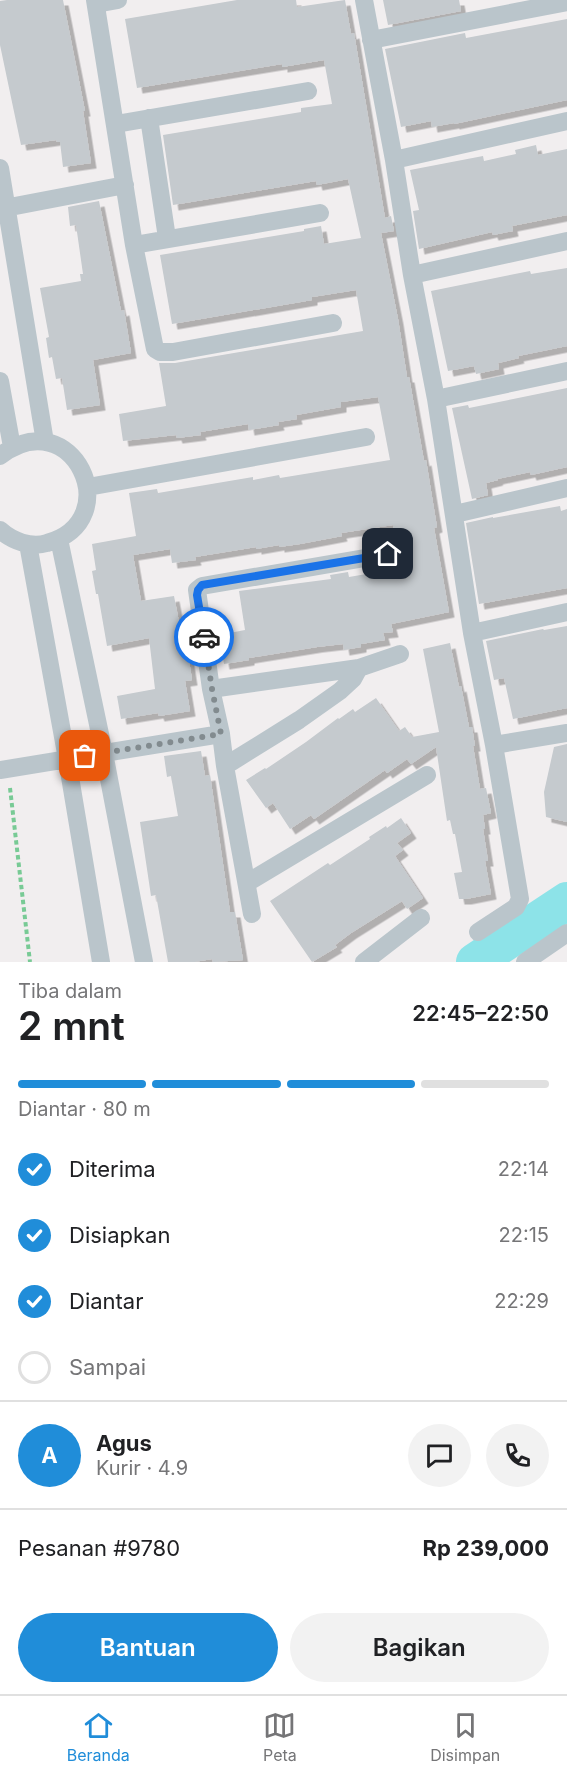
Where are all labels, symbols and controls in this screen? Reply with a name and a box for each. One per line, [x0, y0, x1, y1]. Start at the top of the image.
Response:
pin [362, 528, 413, 579]
icon: home [371, 537, 404, 570]
courier [174, 607, 234, 667]
icon: car [188, 621, 221, 654]
pin [59, 730, 110, 781]
icon: bag [68, 739, 101, 772]
text: Tiba dalam [18, 979, 122, 1003]
text: 22:45–22:50 [412, 1000, 549, 1026]
text: 2 mnt [18, 1002, 125, 1049]
text: Diantar · 80 m [18, 1097, 151, 1121]
icon: check [18, 1153, 51, 1186]
text: Diterima [69, 1156, 156, 1182]
text: 22:14 [498, 1157, 549, 1181]
icon: check [18, 1219, 51, 1252]
text: Disiapkan [69, 1222, 170, 1248]
text: 22:15 [499, 1223, 549, 1247]
icon: check [18, 1285, 51, 1318]
text: Diantar [69, 1288, 144, 1314]
text: 22:29 [494, 1289, 549, 1313]
text: Sampai [69, 1354, 146, 1380]
button: chat [408, 1424, 471, 1487]
button: phone [486, 1424, 549, 1487]
text: Agus [96, 1430, 152, 1456]
text: A [41, 1442, 58, 1468]
text: Kurir · 4.9 [96, 1456, 188, 1480]
text: Pesanan #9780 [18, 1535, 180, 1561]
text: Rp 239,000 [423, 1535, 549, 1561]
button: Bantuan [18, 1613, 278, 1682]
button: Bagikan [290, 1613, 549, 1682]
tab: Beranda [67, 1709, 130, 1765]
tab: Peta [263, 1709, 297, 1765]
tab: Disimpan [430, 1709, 500, 1765]

